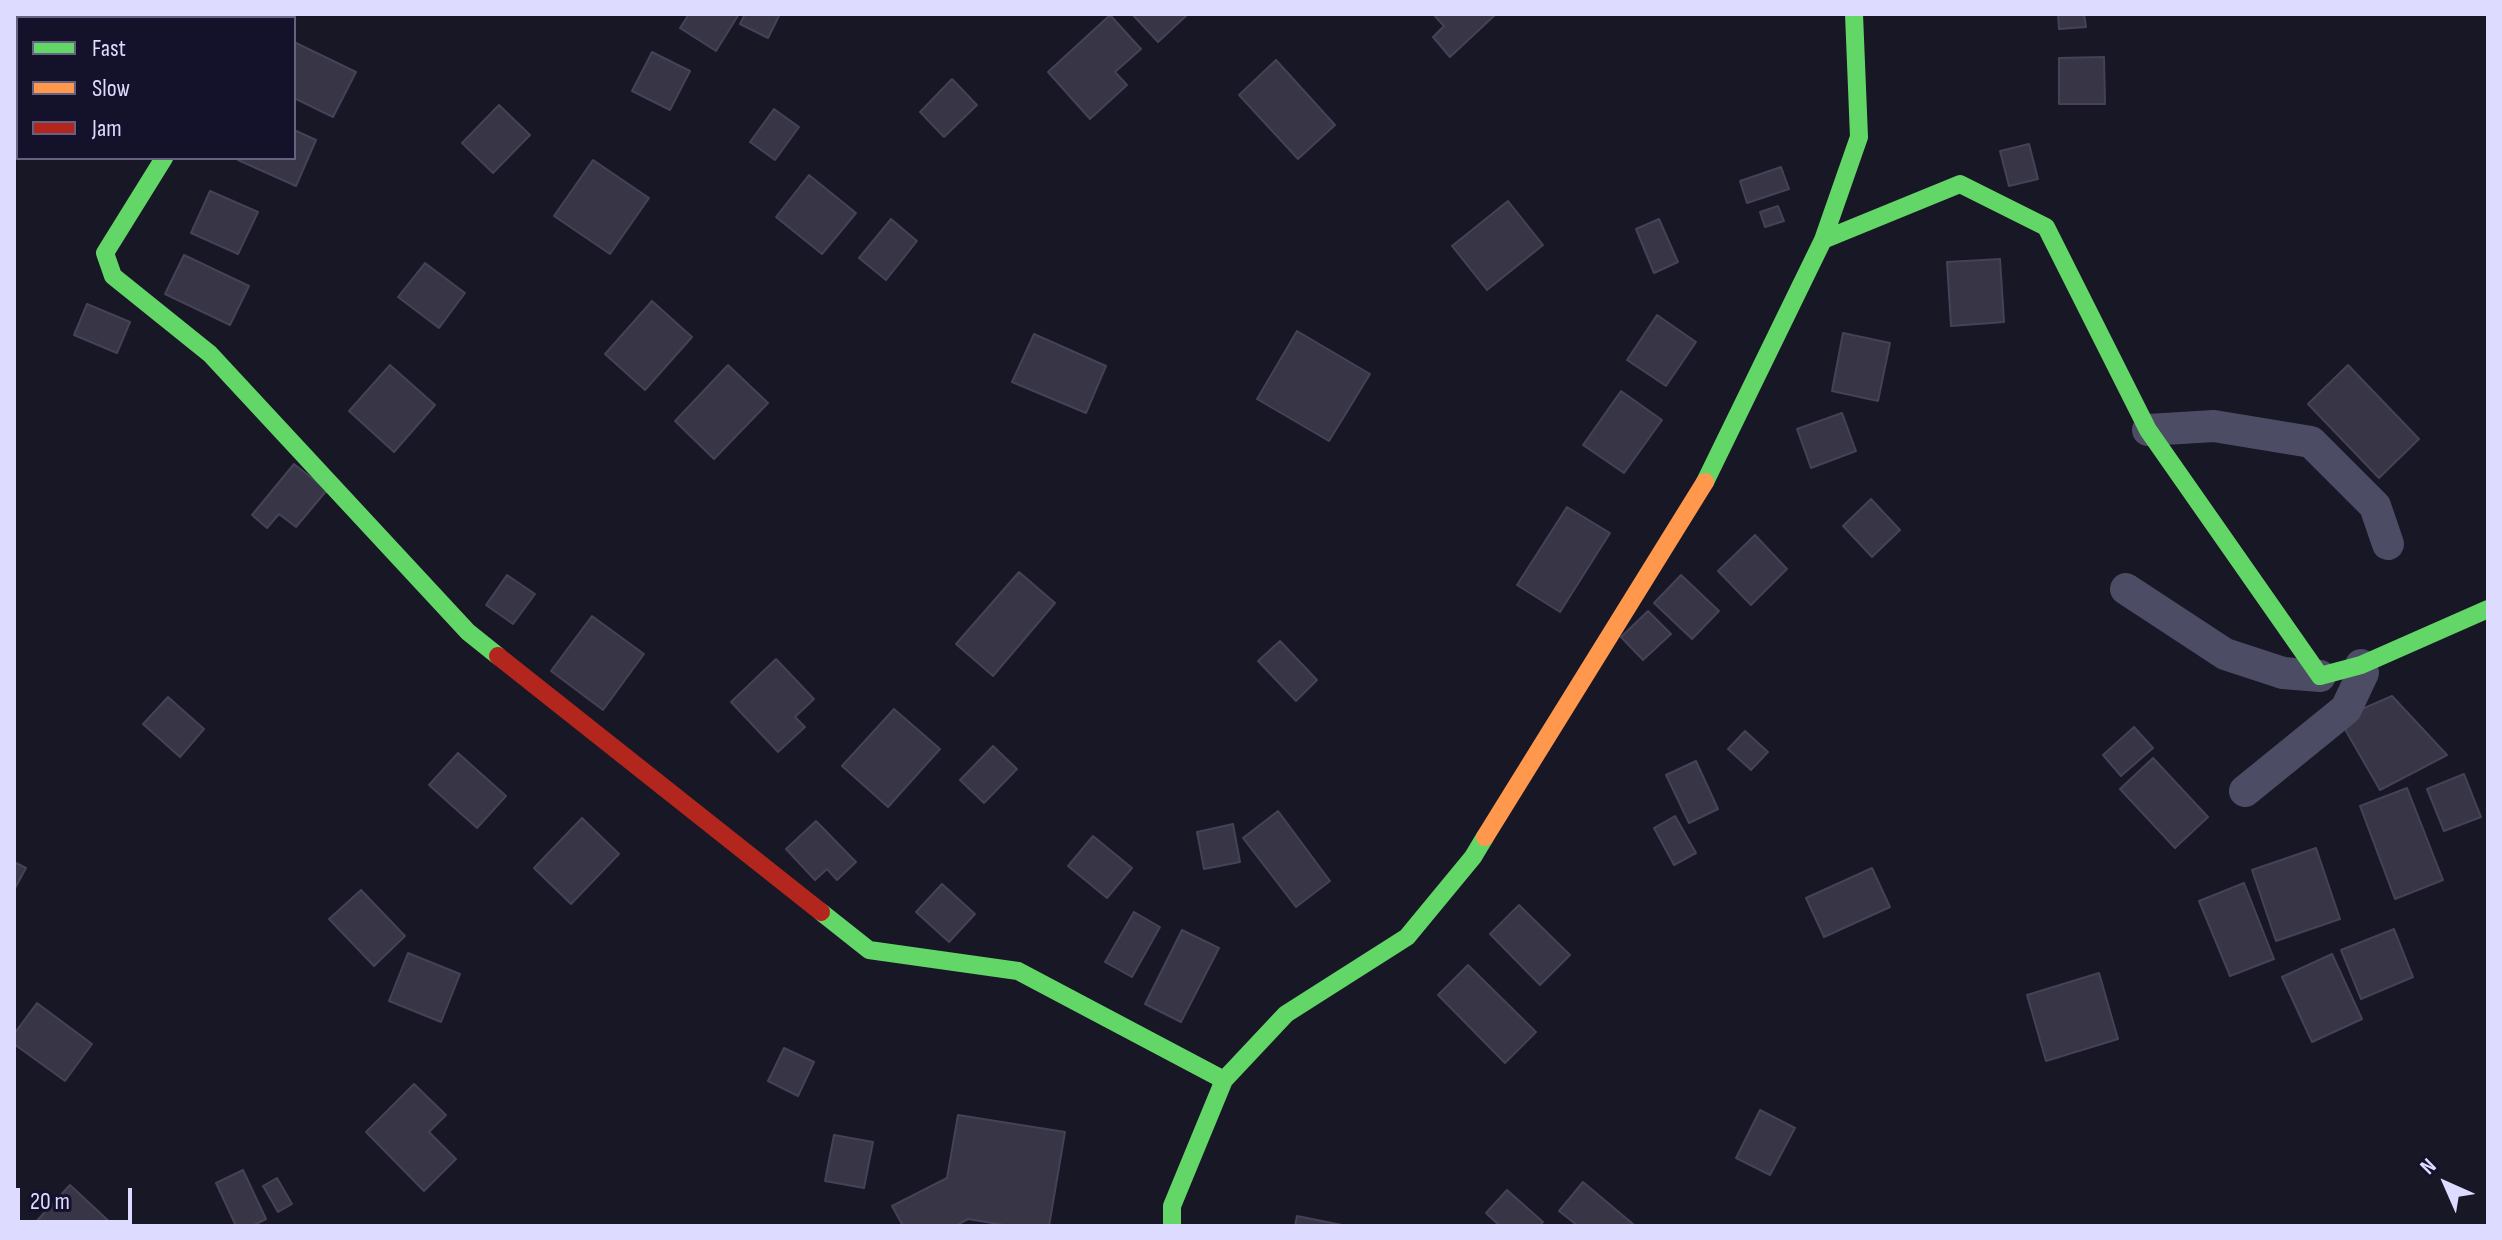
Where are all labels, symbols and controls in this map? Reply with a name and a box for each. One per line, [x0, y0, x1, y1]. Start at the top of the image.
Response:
legend [16, 16, 296, 160]
text: Fast [92, 34, 126, 63]
text: Slow [92, 74, 130, 103]
text: Jam [92, 114, 122, 143]
north arrow [2406, 1144, 2486, 1224]
text: N [2415, 1153, 2442, 1180]
scale bar [20, 1172, 136, 1222]
text: 20 m [30, 1187, 70, 1216]

